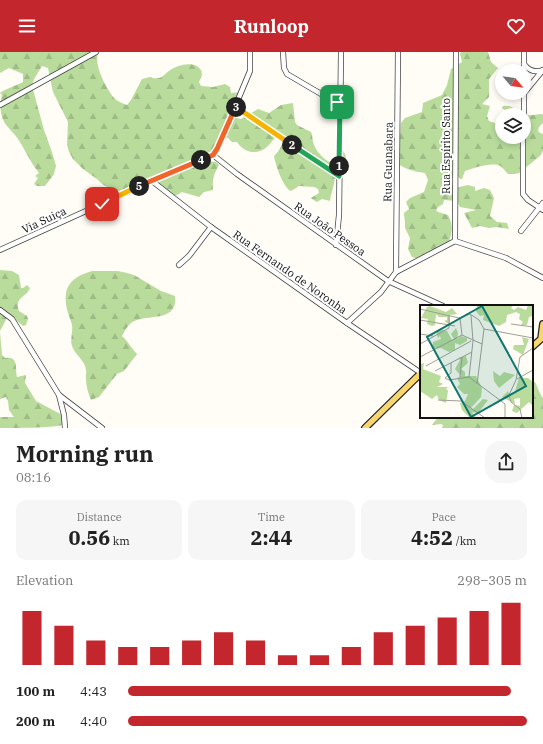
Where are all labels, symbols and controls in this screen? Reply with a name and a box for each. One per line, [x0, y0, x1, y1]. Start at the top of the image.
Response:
icon: menu [16, 15, 38, 37]
text: Runloop [234, 15, 309, 38]
icon: heart [505, 15, 527, 37]
north arrow [495, 64, 531, 100]
map controls [495, 64, 531, 144]
pin [320, 85, 354, 119]
icon: arrive [326, 91, 348, 113]
pin: 3 [226, 97, 246, 117]
street label: Rua Espírito Santo [439, 98, 453, 194]
text: 3 [233, 100, 239, 114]
button: layers [495, 108, 531, 144]
street label: Rua Guanabara [380, 122, 396, 202]
pin: 2 [282, 135, 302, 155]
text: 2 [289, 138, 295, 152]
pin: 4 [191, 150, 211, 170]
text: 4 [198, 153, 204, 167]
pin: 1 [329, 156, 349, 176]
text: 1 [336, 159, 342, 173]
pin: 5 [129, 176, 149, 196]
text: 5 [136, 179, 142, 193]
pin [85, 187, 119, 221]
icon: check [91, 193, 113, 215]
street label: Rua João Pessoa [291, 199, 369, 259]
street label: Via Suiça [20, 204, 68, 236]
street label: Rua Fernando de Noronha [230, 227, 350, 317]
inset map [420, 305, 533, 418]
text: Morning run [16, 439, 154, 468]
button: share [485, 441, 527, 483]
text: 08:16 [16, 469, 51, 486]
text: Distance [77, 510, 122, 524]
text: Time [258, 510, 285, 524]
text: Pace [432, 510, 456, 524]
text: 0.56 [69, 524, 110, 551]
text: 2:44 [250, 524, 293, 551]
text: 4:52 [411, 524, 453, 551]
text: km [110, 534, 130, 548]
text: /km [453, 534, 477, 548]
text: Elevation [16, 572, 73, 589]
text: 298–305 m [457, 572, 527, 589]
text: 100 m [16, 683, 55, 700]
text: 4:43 [80, 683, 107, 700]
text: 200 m [16, 713, 55, 730]
text: 4:40 [80, 713, 107, 730]

